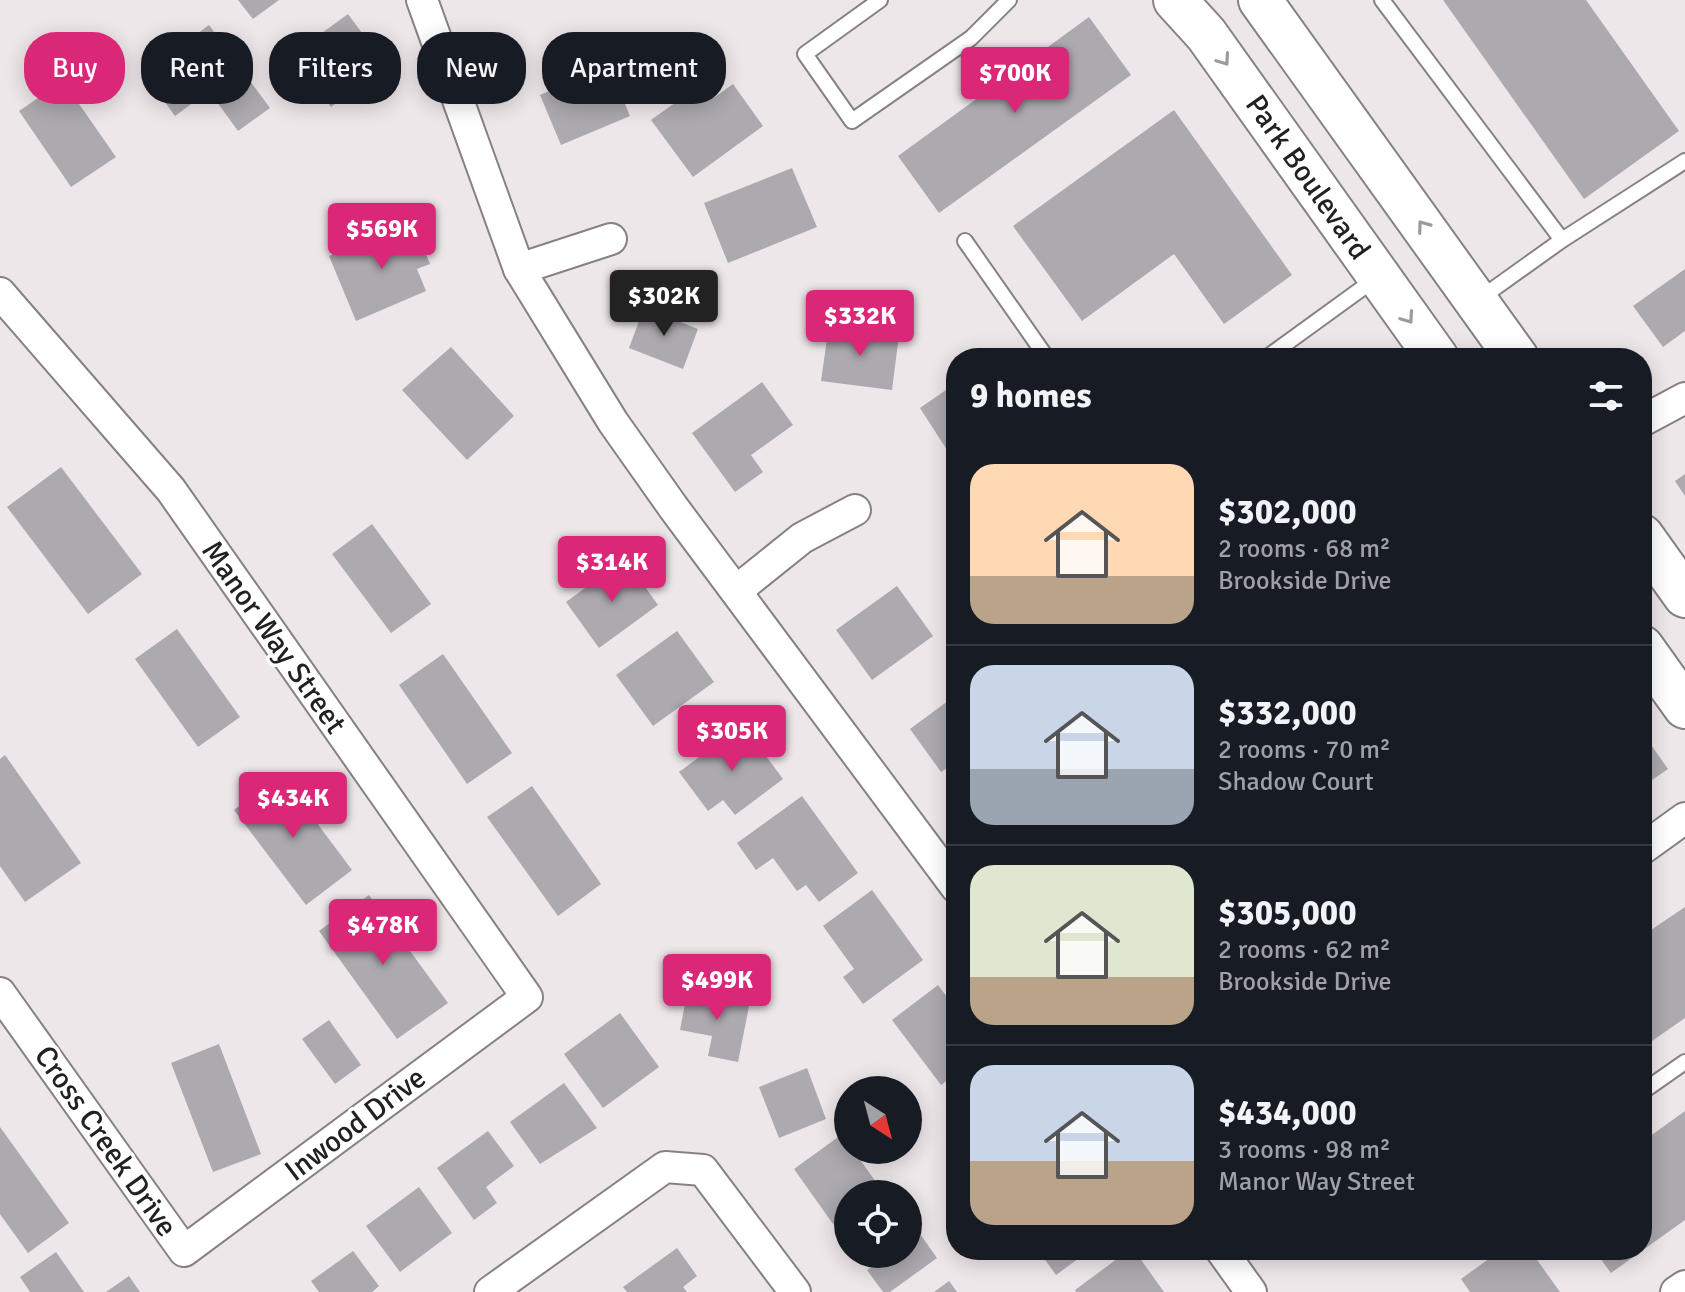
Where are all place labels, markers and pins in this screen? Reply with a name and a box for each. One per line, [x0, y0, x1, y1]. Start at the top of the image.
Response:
pin: $700K [959, 47, 1071, 115]
pin: $569K [326, 203, 438, 271]
pin: $302K [608, 270, 720, 338]
pin: $332K [804, 290, 916, 358]
pin: $314K [556, 536, 668, 604]
pin: $305K [676, 705, 788, 773]
pin: $434K [237, 772, 349, 840]
pin: $478K [327, 899, 439, 967]
pin: $499K [661, 954, 773, 1022]

